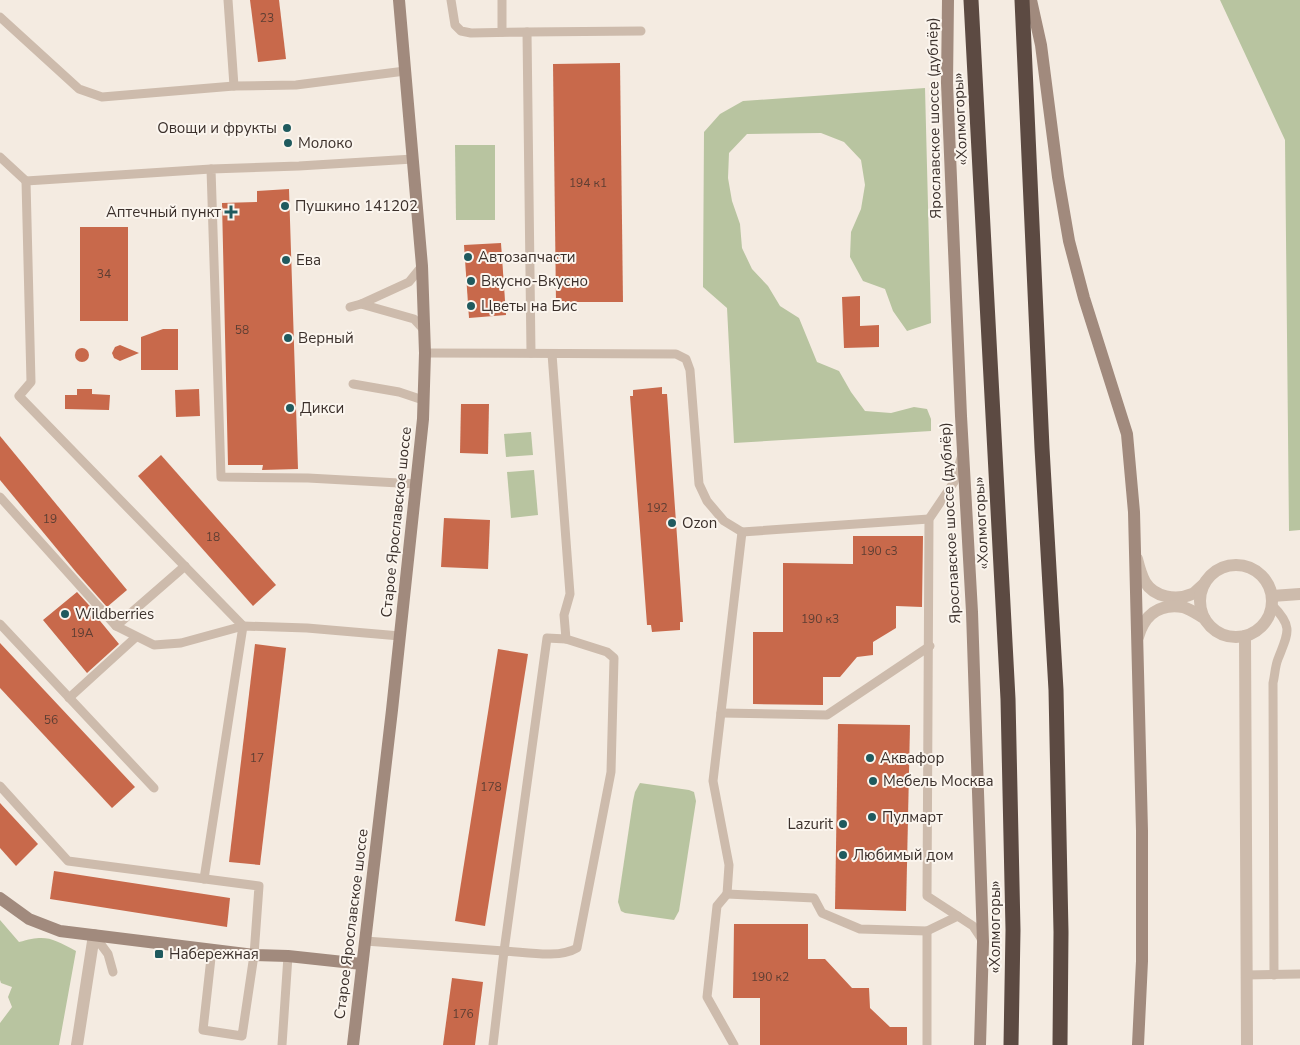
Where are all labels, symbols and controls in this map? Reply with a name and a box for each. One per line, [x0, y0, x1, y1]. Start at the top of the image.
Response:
house number: 23 [260, 10, 274, 26]
street label: Ярославское шоссе (дублёр) [922, 17, 946, 219]
street label: «Холмогоры» [948, 72, 972, 166]
place label: Овощи и фрукты [157, 118, 277, 138]
marker: Овощи и фрукты [281, 122, 293, 134]
place label: Молоко [298, 133, 353, 153]
marker: Молоко [282, 137, 294, 149]
house number: 194 к1 [569, 175, 607, 191]
place label: Пушкино 141202 [295, 196, 418, 216]
marker: Пушкино 141202 [279, 200, 291, 212]
place label: Аптечный пункт [106, 202, 221, 222]
marker: Аптечный пункт [225, 206, 237, 218]
place label: Автозапчасти [478, 247, 576, 267]
place label: Ева [296, 250, 321, 270]
marker: Автозапчасти [462, 251, 474, 263]
marker: Ева [280, 254, 292, 266]
house number: 34 [97, 266, 111, 282]
place label: Вкусно-Вкусно [481, 271, 588, 291]
marker: Вкусно-Вкусно [465, 275, 477, 287]
place label: Цветы на Бис [481, 296, 577, 316]
marker: Цветы на Бис [465, 300, 477, 312]
house number: 58 [235, 322, 249, 338]
place label: Верный [298, 328, 354, 348]
marker: Верный [282, 332, 294, 344]
place label: Дикси [300, 398, 344, 418]
marker: Дикси [284, 402, 296, 414]
street label: Ярославское шоссе (дублёр) [935, 422, 965, 624]
street label: Старое Ярославское шоссе [376, 426, 416, 618]
street label: «Холмогоры» [969, 476, 993, 570]
house number: 192 [646, 500, 668, 516]
house number: 19 [43, 511, 57, 527]
place label: Ozon [682, 513, 717, 533]
marker: Ozon [666, 517, 678, 529]
house number: 18 [206, 529, 220, 545]
house number: 190 с3 [860, 543, 898, 559]
place label: Wildberries [75, 604, 154, 624]
marker: Wildberries [59, 608, 71, 620]
house number: 190 к3 [801, 611, 839, 627]
house number: 19А [70, 625, 94, 641]
house number: 56 [44, 712, 58, 728]
place label: Аквафор [880, 748, 945, 768]
house number: 17 [250, 750, 264, 766]
marker: Аквафор [864, 752, 876, 764]
place label: Мебель Москва [883, 771, 994, 791]
marker: Мебель Москва [867, 775, 879, 787]
house number: 178 [480, 779, 502, 795]
place label: Пулмарт [882, 807, 943, 827]
marker: Пулмарт [866, 811, 878, 823]
place label: Lazurit [787, 814, 834, 834]
marker: Lazurit [837, 818, 849, 830]
street label: Старое Ярославское шоссе [329, 828, 373, 1020]
place label: Любимый дом [853, 845, 954, 865]
marker: Любимый дом [837, 849, 849, 861]
street label: «Холмогоры» [985, 881, 1005, 973]
place label: Набережная [169, 944, 259, 964]
marker: Набережная [153, 948, 165, 960]
house number: 190 к2 [751, 969, 789, 985]
house number: 176 [452, 1006, 474, 1022]

